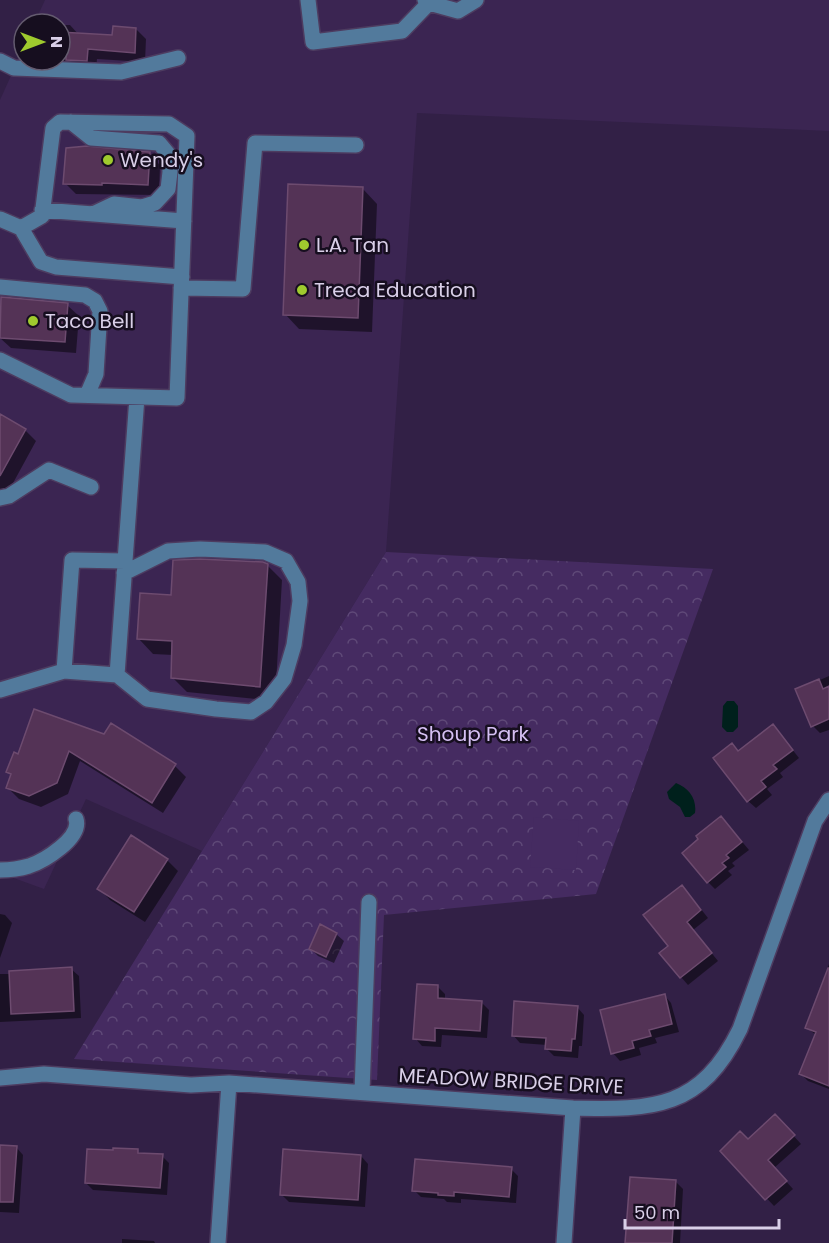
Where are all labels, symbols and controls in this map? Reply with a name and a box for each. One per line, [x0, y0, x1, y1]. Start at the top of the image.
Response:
north arrow [12, 12, 72, 72]
text: N [45, 36, 68, 48]
place label: Wendy's [120, 146, 203, 174]
marker: Wendy's [101, 153, 115, 167]
place label: L.A. Tan [316, 231, 389, 259]
marker: L.A. Tan [297, 238, 311, 252]
place label: Treca Education [314, 276, 476, 304]
marker: Treca Education [295, 283, 309, 297]
place label: Taco Bell [45, 307, 134, 335]
marker: Taco Bell [26, 314, 40, 328]
park label: Shoup Park [417, 720, 530, 748]
street label: MEADOW BRIDGE DRIVE [398, 1061, 624, 1101]
scale bar [625, 1192, 780, 1230]
text: 50 m [634, 1200, 680, 1225]

